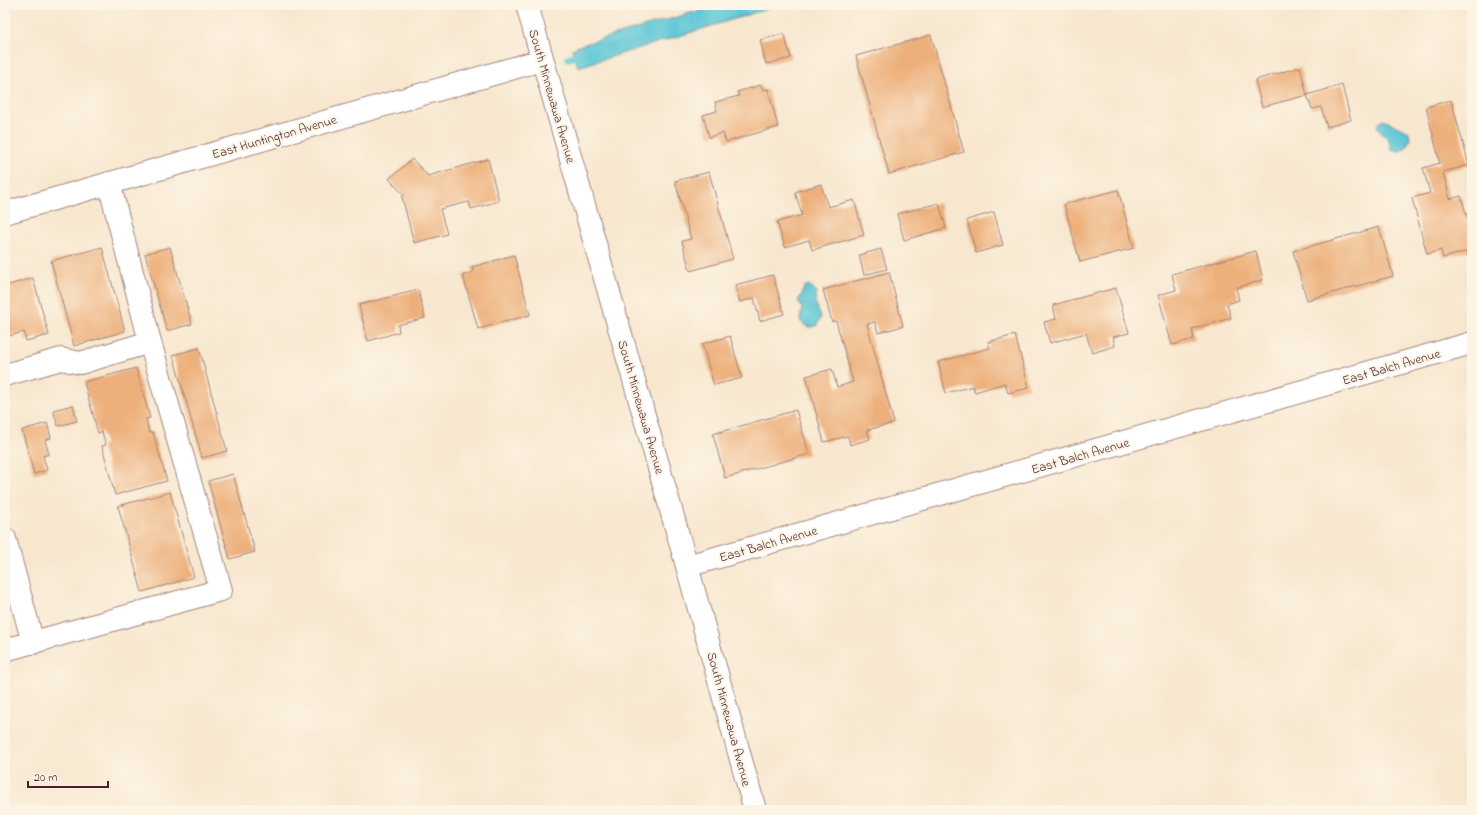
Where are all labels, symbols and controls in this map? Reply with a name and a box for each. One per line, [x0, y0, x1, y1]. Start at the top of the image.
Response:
street label: South Minnewawa Avenue [523, 27, 580, 166]
street label: East Huntington Avenue [210, 110, 340, 165]
street label: South Minnewawa Avenue [612, 338, 669, 477]
street label: East Balch Avenue [1340, 344, 1443, 391]
street label: East Balch Avenue [1029, 433, 1132, 480]
street label: East Balch Avenue [717, 521, 820, 568]
street label: South Minnewawa Avenue [701, 650, 756, 789]
scale bar [28, 763, 108, 789]
text: 20 m [34, 769, 57, 787]

